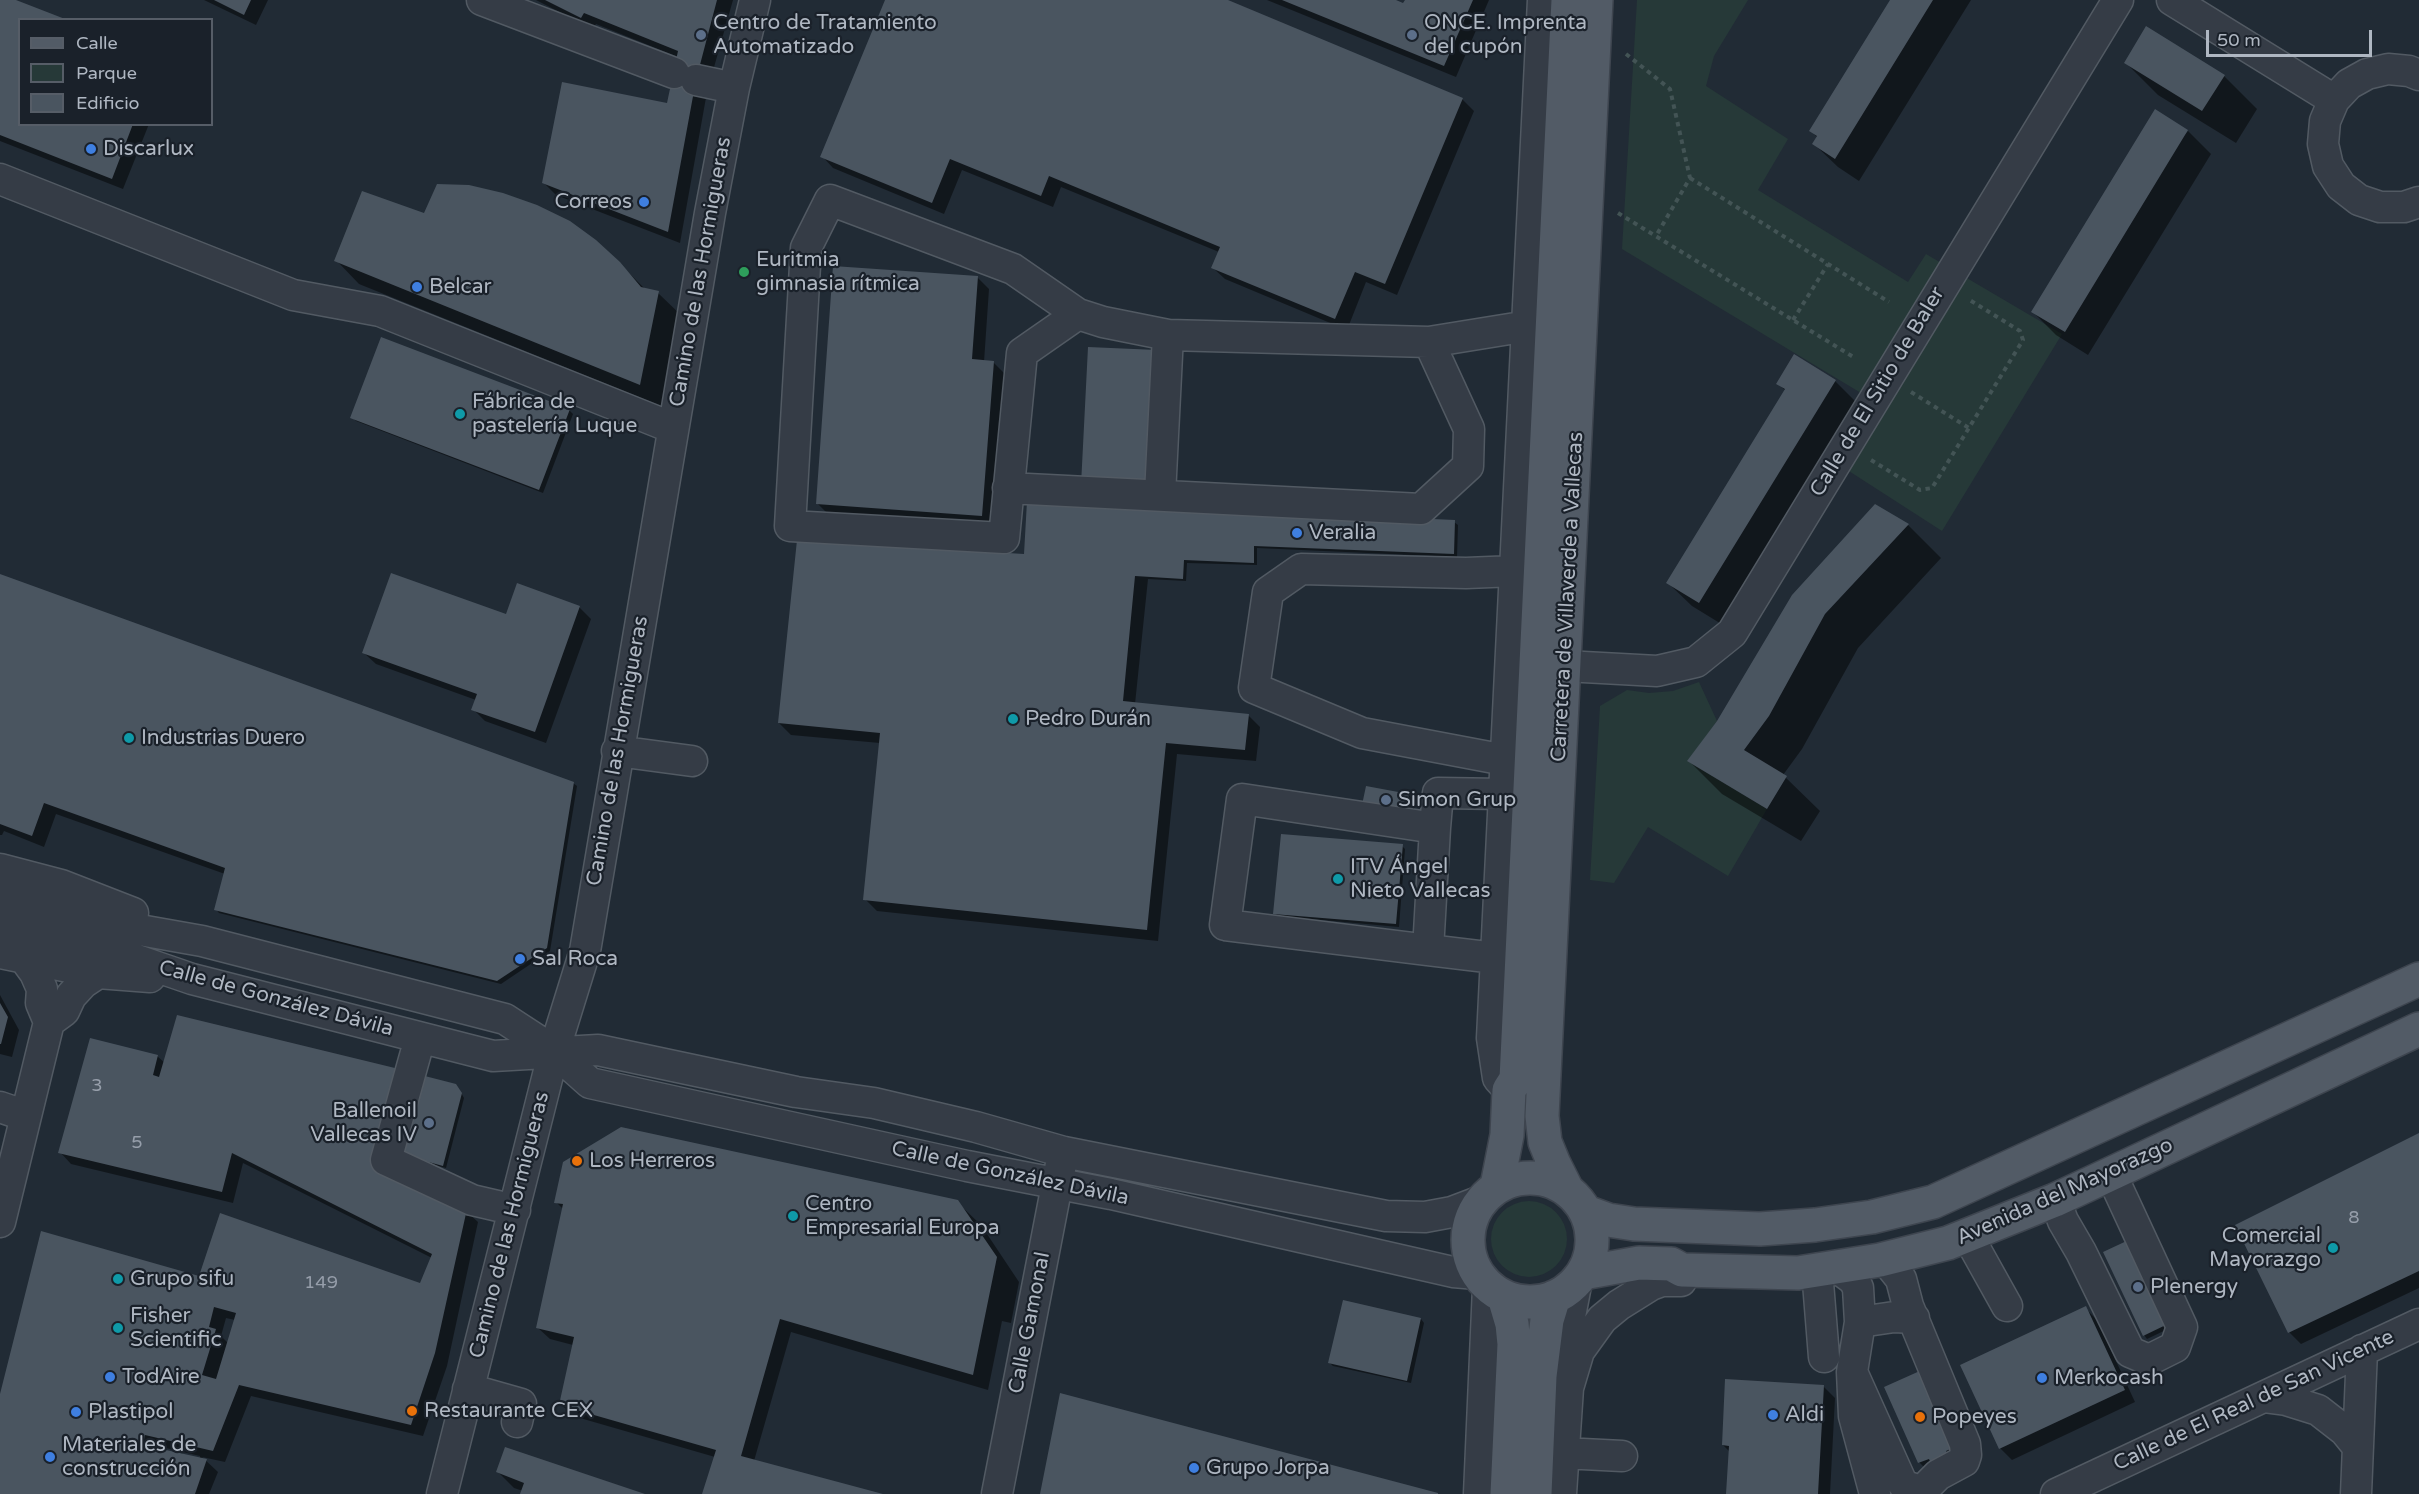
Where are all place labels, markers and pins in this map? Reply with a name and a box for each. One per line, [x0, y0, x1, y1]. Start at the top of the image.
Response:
place label: Centro de Tratamiento Automatizado [713, 10, 937, 60]
place label: ONCE. Imprenta del cupón [1424, 10, 1587, 60]
marker: Centro de Tratamiento Automatizado [694, 28, 708, 42]
marker: ONCE. Imprenta del cupón [1405, 28, 1419, 42]
place label: Discarlux [103, 136, 194, 162]
marker: Discarlux [84, 142, 98, 156]
place label: Correos [554, 189, 632, 215]
marker: Correos [637, 195, 651, 209]
place label: Euritmia gimnasia rítmica [756, 247, 920, 297]
marker: Euritmia gimnasia rítmica [737, 265, 751, 279]
place label: Belcar [429, 274, 492, 300]
marker: Belcar [410, 280, 424, 294]
place label: Fábrica de pastelería Luque [472, 389, 637, 439]
marker: Fábrica de pastelería Luque [453, 407, 467, 421]
place label: Veralia [1309, 520, 1376, 546]
marker: Veralia [1290, 526, 1304, 540]
place label: Pedro Durán [1025, 706, 1151, 732]
marker: Pedro Durán [1006, 712, 1020, 726]
place label: Industrias Duero [141, 725, 305, 751]
marker: Industrias Duero [122, 731, 136, 745]
place label: Simon Grup [1398, 787, 1516, 813]
marker: Simon Grup [1379, 793, 1393, 807]
place label: ITV Ángel Nieto Vallecas [1350, 854, 1491, 904]
marker: ITV Ángel Nieto Vallecas [1331, 872, 1345, 886]
place label: Sal Roca [532, 946, 618, 972]
marker: Sal Roca [513, 952, 527, 966]
place label: Ballenoil Vallecas IV [310, 1098, 417, 1148]
marker: Ballenoil Vallecas IV [422, 1116, 436, 1130]
place label: Los Herreros [589, 1148, 715, 1174]
marker: Los Herreros [570, 1154, 584, 1168]
place label: Centro Empresarial Europa [805, 1191, 1000, 1241]
marker: Centro Empresarial Europa [786, 1209, 800, 1223]
place label: Comercial Mayorazgo [2209, 1223, 2321, 1273]
marker: Comercial Mayorazgo [2326, 1241, 2340, 1255]
place label: Grupo sifu [130, 1266, 234, 1292]
marker: Grupo sifu [111, 1272, 125, 1286]
place label: Plenergy [2150, 1274, 2238, 1300]
marker: Plenergy [2131, 1280, 2145, 1294]
place label: Fisher Scientific [130, 1303, 222, 1353]
marker: Fisher Scientific [111, 1321, 125, 1335]
place label: TodAire [122, 1364, 200, 1390]
place label: Merkocash [2054, 1365, 2164, 1391]
marker: TodAire [103, 1370, 117, 1384]
marker: Merkocash [2035, 1371, 2049, 1385]
place label: Restaurante CEX [424, 1398, 593, 1424]
place label: Plastipol [88, 1399, 174, 1425]
place label: Aldi [1785, 1402, 1824, 1428]
marker: Restaurante CEX [405, 1404, 419, 1418]
place label: Popeyes [1932, 1404, 2017, 1430]
marker: Plastipol [69, 1405, 83, 1419]
marker: Aldi [1766, 1408, 1780, 1422]
marker: Popeyes [1913, 1410, 1927, 1424]
place label: Materiales de construcción [62, 1432, 196, 1482]
marker: Materiales de construcción [43, 1450, 57, 1464]
place label: Grupo Jorpa [1206, 1455, 1330, 1481]
marker: Grupo Jorpa [1187, 1461, 1201, 1475]

